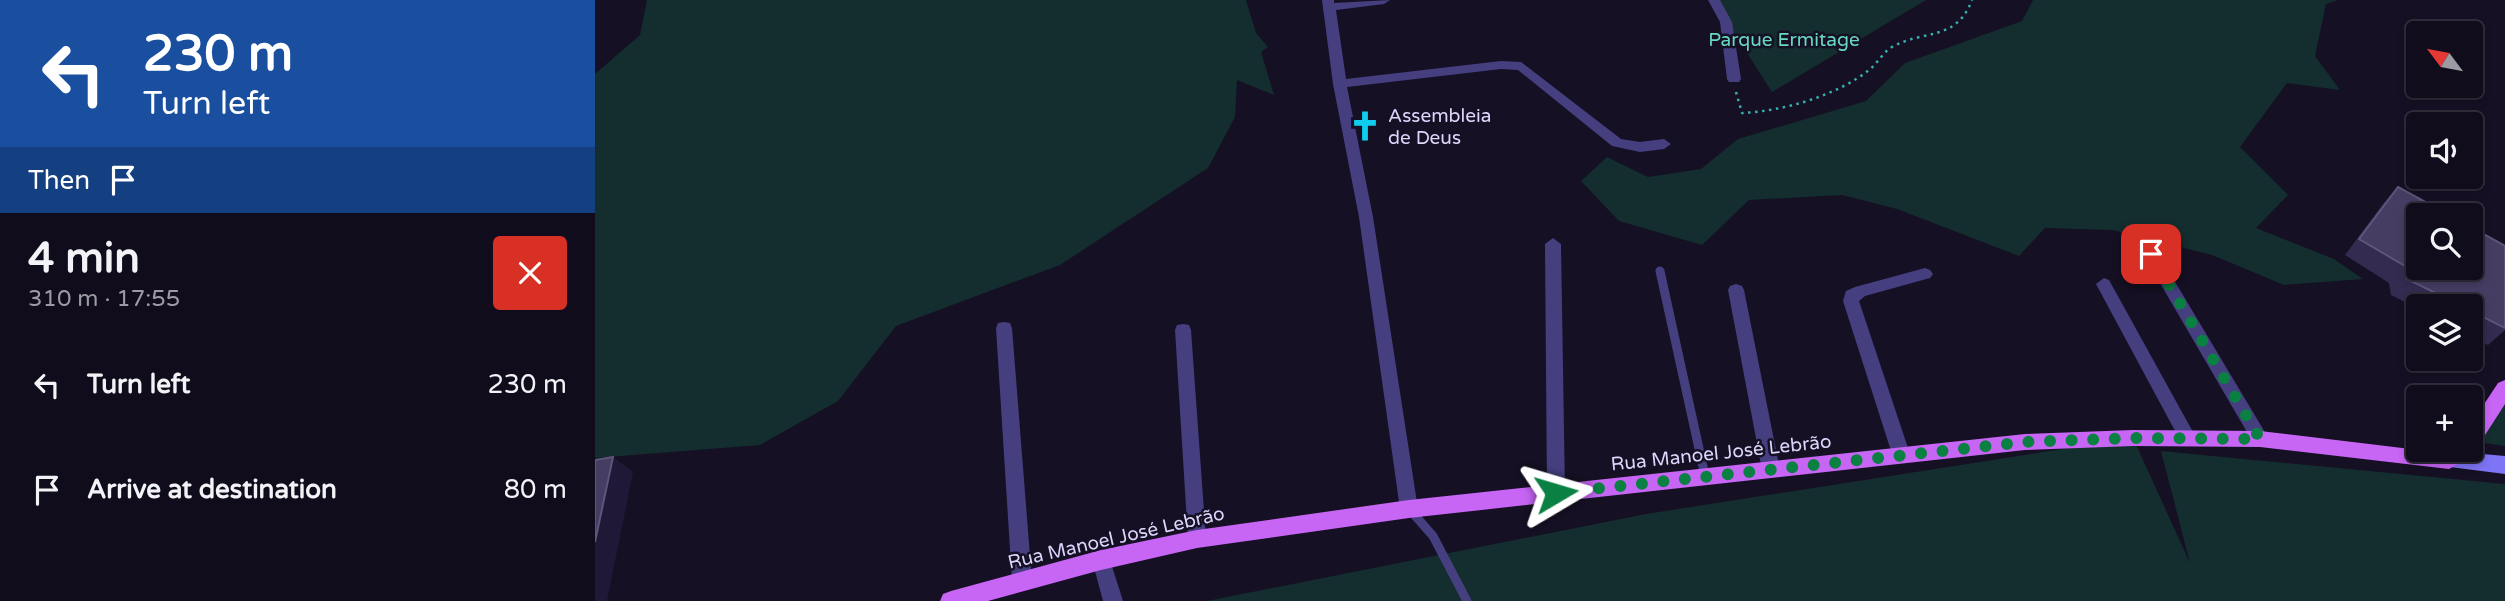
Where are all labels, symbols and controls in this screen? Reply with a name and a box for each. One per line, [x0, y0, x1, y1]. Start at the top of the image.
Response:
north arrow [2406, 21, 2483, 98]
map controls [2406, 21, 2483, 462]
text: 230 m [143, 25, 293, 84]
icon: left [28, 28, 119, 119]
park label: Parque Ermitage [1708, 29, 1860, 51]
text: Turn left [143, 85, 270, 123]
place label: Assembleia de Deus [1388, 105, 1492, 149]
church icon: Assembleia de Deus [1348, 109, 1382, 143]
button: sound [2406, 112, 2483, 189]
icon: arrive [104, 161, 142, 199]
text: Then [28, 165, 90, 196]
button: search [2406, 203, 2483, 280]
pin [2121, 224, 2181, 284]
text: 4 min [28, 233, 140, 284]
icon: arrive [2132, 235, 2170, 273]
button: close [493, 236, 567, 310]
text: 310 m · 17:55 [28, 285, 180, 313]
button: layers [2406, 294, 2483, 371]
icon: left [28, 366, 66, 404]
text: Turn left [87, 369, 190, 400]
text: 230 m [487, 369, 567, 400]
button: + [2406, 385, 2483, 462]
street label: Rua Manoel José Lebrão [1610, 430, 1833, 476]
position arrow [1519, 456, 1593, 530]
icon: arrive [28, 471, 66, 509]
text: Arrive at destination [87, 474, 337, 505]
text: 80 m [504, 474, 567, 505]
street label: Rua Manoel José Lebrão [1006, 502, 1227, 574]

